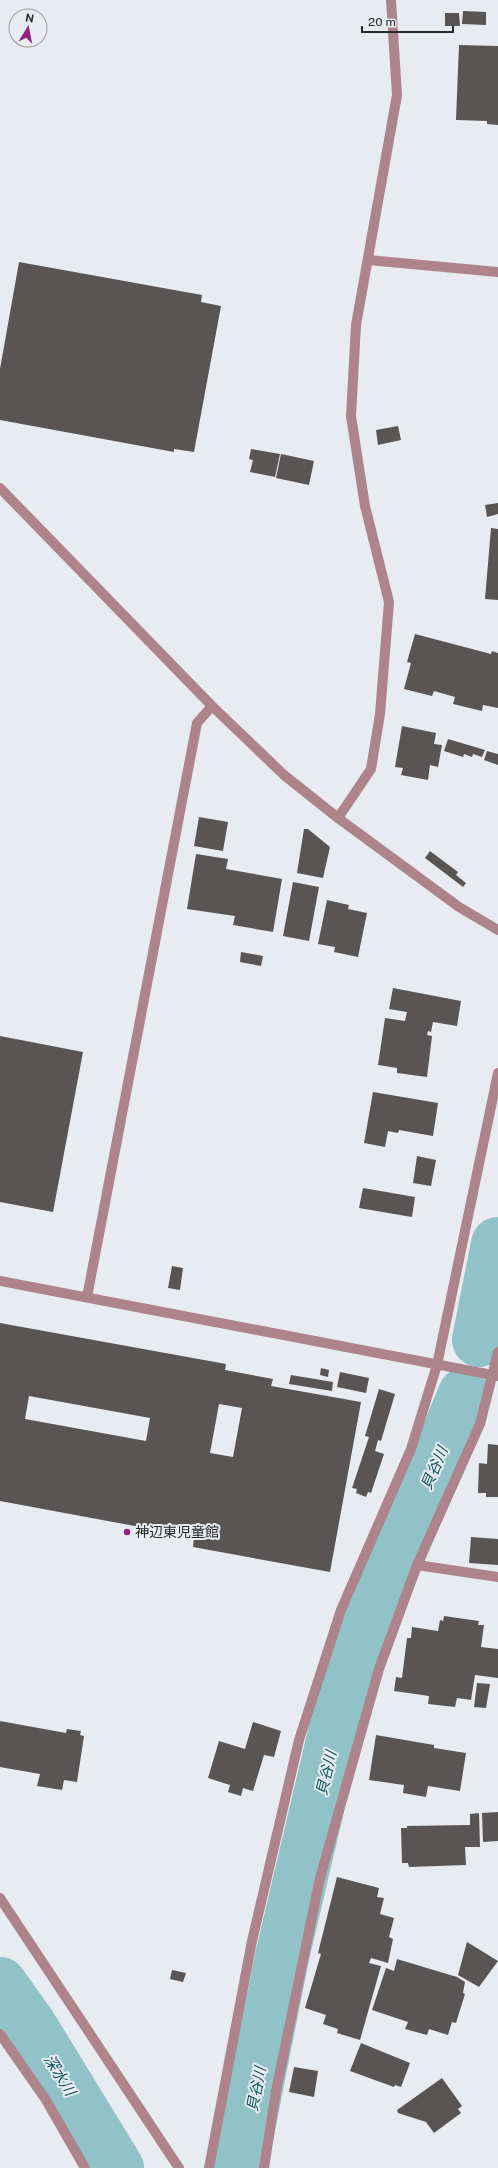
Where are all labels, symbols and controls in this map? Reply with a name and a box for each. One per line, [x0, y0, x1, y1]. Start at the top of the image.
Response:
north arrow [8, 8, 48, 48]
scale bar [362, 8, 453, 34]
text: N [24, 11, 35, 25]
text: 20 m [368, 15, 396, 29]
water label: 貝谷川 [417, 1442, 451, 1492]
place label: 神辺東児童館 [135, 1524, 219, 1540]
marker: 神辺東児童館 [122, 1527, 132, 1537]
water label: 貝谷川 [313, 1747, 340, 1797]
water label: 深水川 [41, 2051, 80, 2100]
water label: 貝谷川 [243, 2063, 269, 2113]

